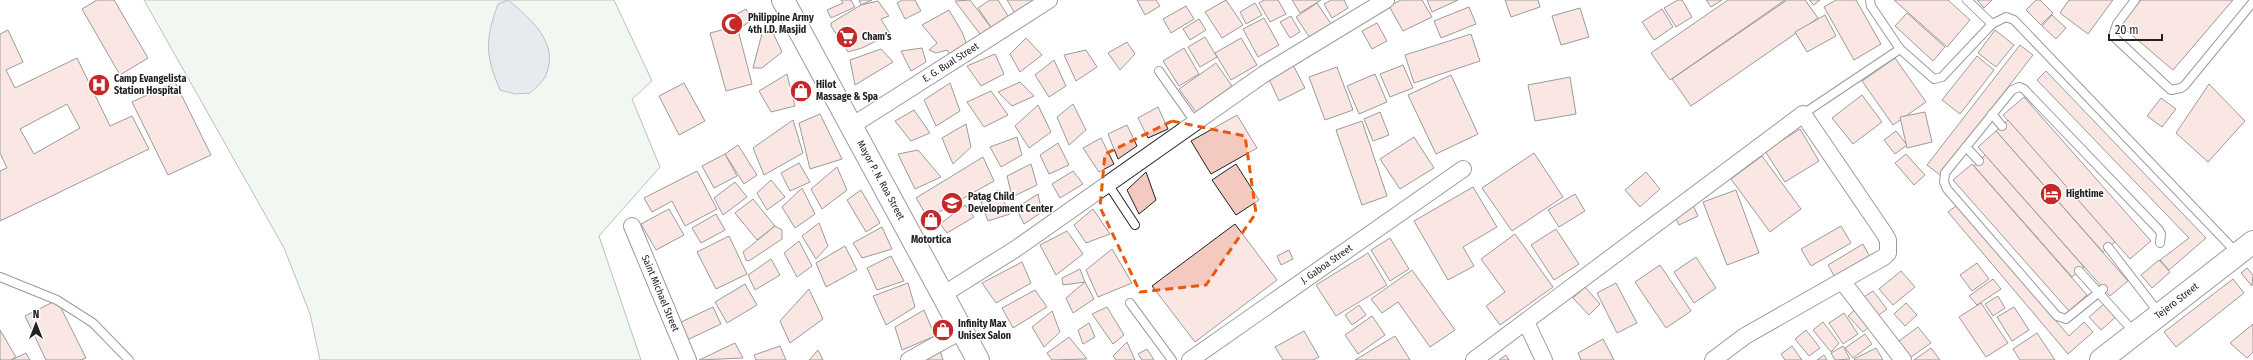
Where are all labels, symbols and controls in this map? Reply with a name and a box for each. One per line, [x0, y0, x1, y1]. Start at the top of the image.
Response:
mosque icon: Philippine Army 4th I.D. Masjid [719, 11, 745, 37]
place label: Philippine Army 4th I.D. Masjid [748, 12, 814, 36]
scale bar [2109, 16, 2162, 42]
text: 20 m [2115, 23, 2139, 37]
supermarket icon: Cham’s [834, 24, 860, 50]
place label: Cham’s [862, 31, 892, 43]
street label: E. G. Bual Street [920, 40, 982, 85]
hospital icon: Camp Evangelista Station Hospital [86, 72, 112, 98]
place label: Camp Evangelista Station Hospital [114, 73, 186, 97]
shop icon: Hilot Massage & Spa [788, 78, 814, 104]
place label: Hilot Massage & Spa [816, 79, 878, 103]
street label: Mayor P. N. Roa Street [854, 138, 907, 223]
hotel icon: Hightime [2038, 181, 2064, 207]
place label: Hightime [2066, 188, 2104, 200]
school or university icon: Patag Child Development Center [939, 190, 965, 216]
place label: Patag Child Development Center [968, 191, 1053, 215]
shop icon: Motortica [918, 207, 944, 233]
place label: Motortica [911, 234, 951, 246]
street label: J. Gaboa Street [1299, 242, 1356, 286]
street label: Saint Michael Street [639, 253, 682, 334]
street label: Tejero Street [2153, 280, 2202, 322]
north arrow [16, 304, 56, 344]
text: N [33, 308, 39, 321]
shop icon: Infinity Max Unisex Salon [930, 317, 956, 343]
place label: Infinity Max Unisex Salon [958, 318, 1011, 342]

